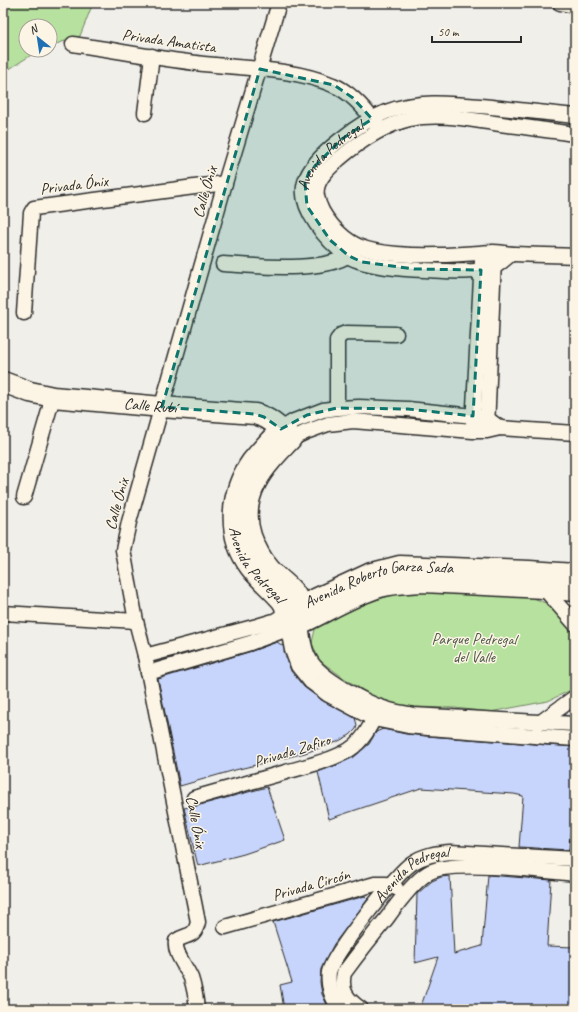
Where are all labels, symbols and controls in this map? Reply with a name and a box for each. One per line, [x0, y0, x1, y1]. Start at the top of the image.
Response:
north arrow [18, 18, 58, 58]
scale bar [432, 18, 521, 44]
text: N [27, 20, 41, 37]
text: 50 m [438, 24, 460, 40]
street label: Privada Amatista [121, 25, 218, 58]
street label: Avenida Pedregal [294, 114, 370, 191]
street label: Calle Ónix [188, 162, 222, 220]
street label: Privada Ónix [39, 171, 111, 199]
street label: Calle Rubí [123, 394, 180, 418]
street label: Calle Ónix [101, 475, 134, 532]
street label: Avenida Pedregal [224, 525, 292, 610]
street label: Avenida Roberto Garza Sada [301, 556, 455, 613]
park label: Parque Pedregal del Valle [431, 629, 520, 667]
street label: Privada Zafiro [252, 729, 335, 772]
street label: Calle Ónix [181, 794, 211, 851]
street label: Avenida Pedregal [370, 842, 453, 907]
street label: Privada Circón [270, 864, 353, 906]

